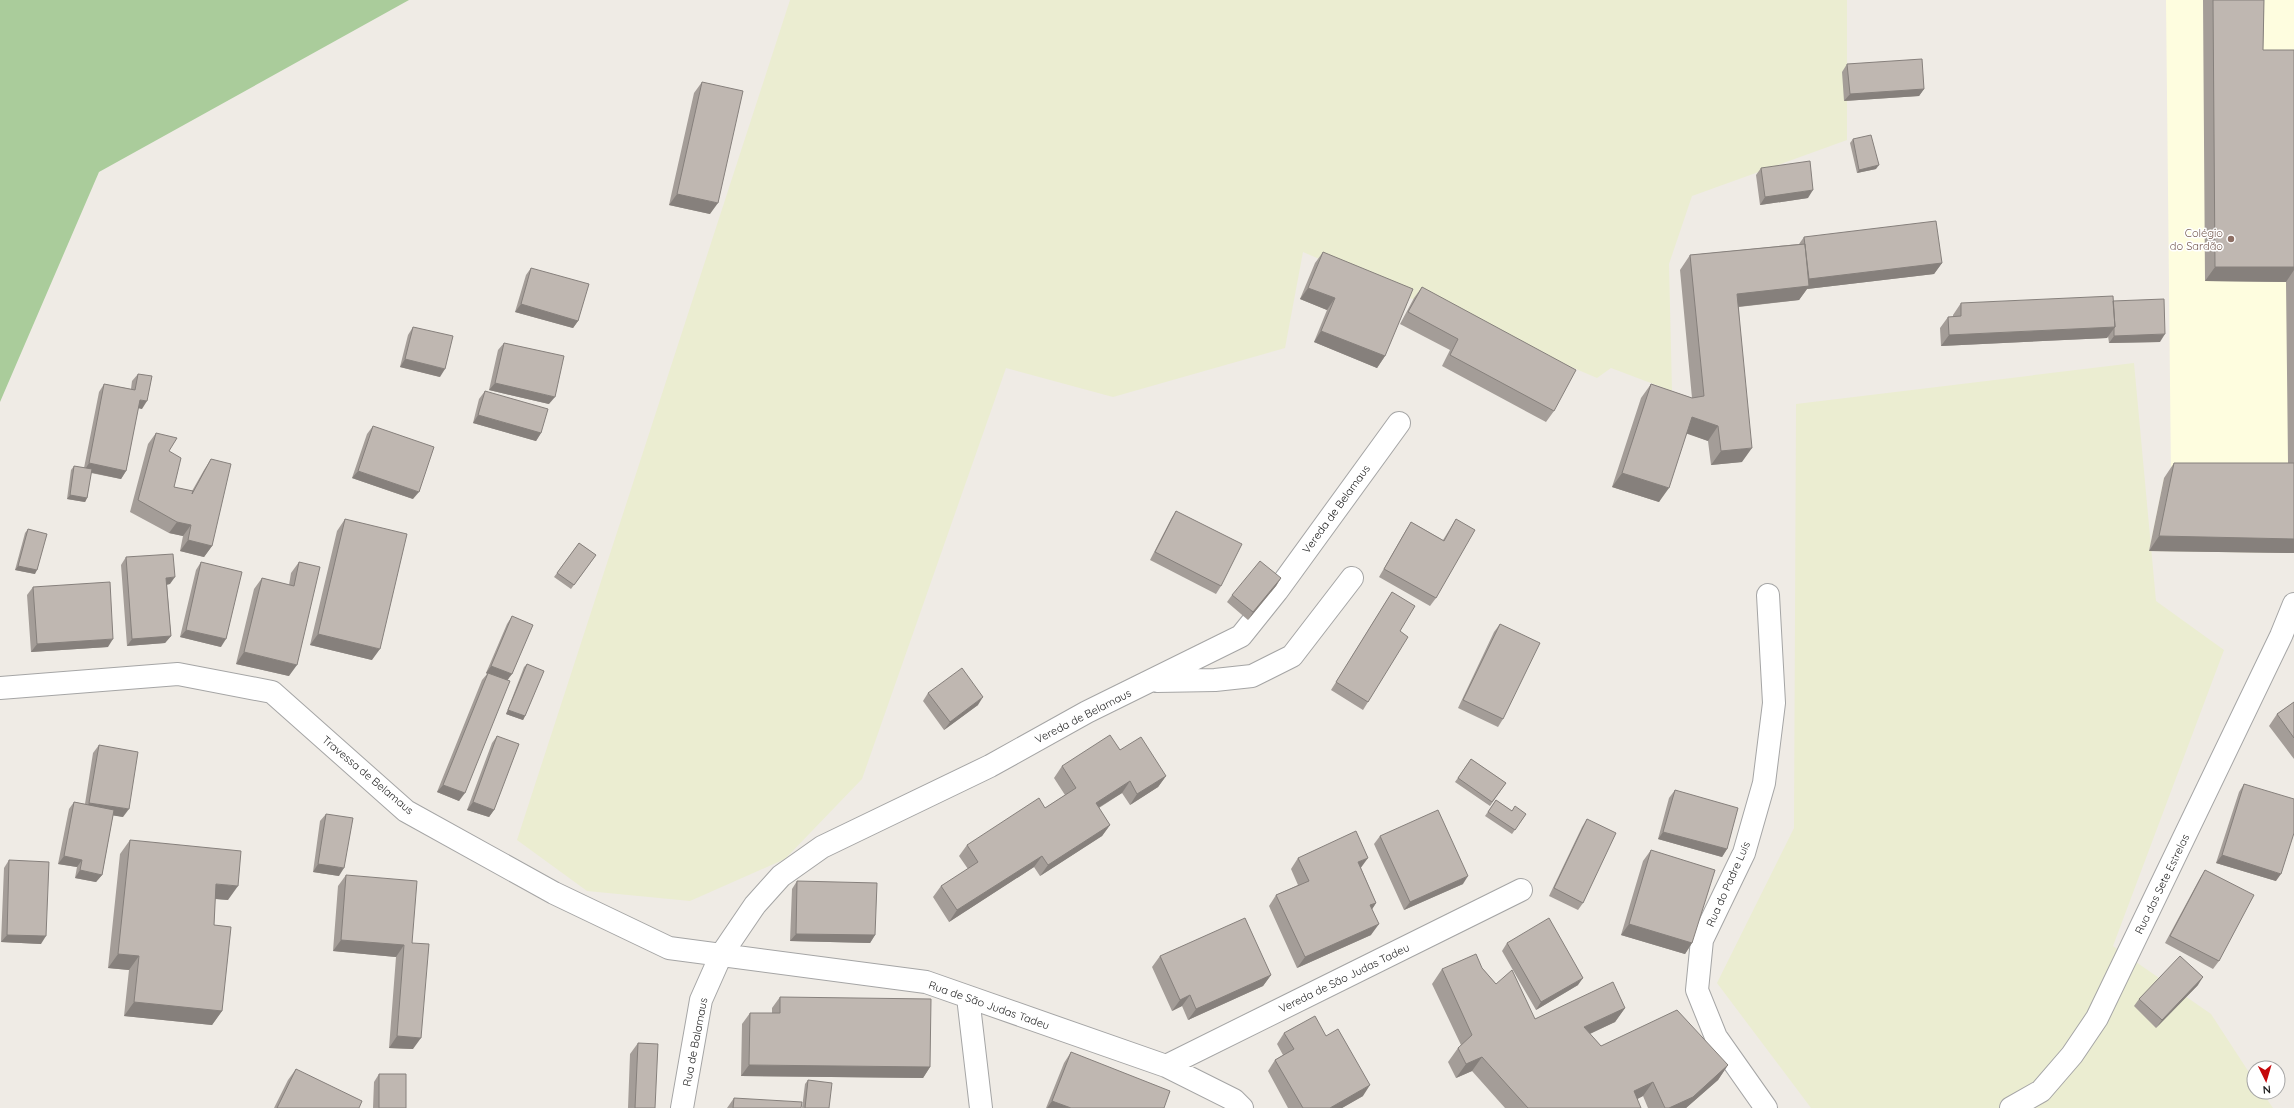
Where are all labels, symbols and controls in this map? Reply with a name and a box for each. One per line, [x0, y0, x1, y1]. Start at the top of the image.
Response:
place label: Colégio do Sardão [2170, 226, 2223, 253]
marker: Colégio do Sardão [2226, 234, 2236, 244]
street label: Vereda de Belamaus [1299, 462, 1373, 556]
street label: Vereda de Belamaus [1032, 686, 1134, 746]
street label: Travessa de Belamaus [319, 733, 417, 817]
street label: Rua das Sete Estrelas [2132, 832, 2192, 936]
street label: Rua do Padre Luís [1703, 839, 1753, 929]
street label: Vereda de São Judas Tadeu [1276, 940, 1412, 1016]
street label: Rua de São Judas Tadeu [927, 978, 1051, 1032]
street label: Rua de Balamaus [680, 996, 710, 1088]
north arrow [2246, 1060, 2286, 1100]
text: N [2262, 1083, 2272, 1097]

